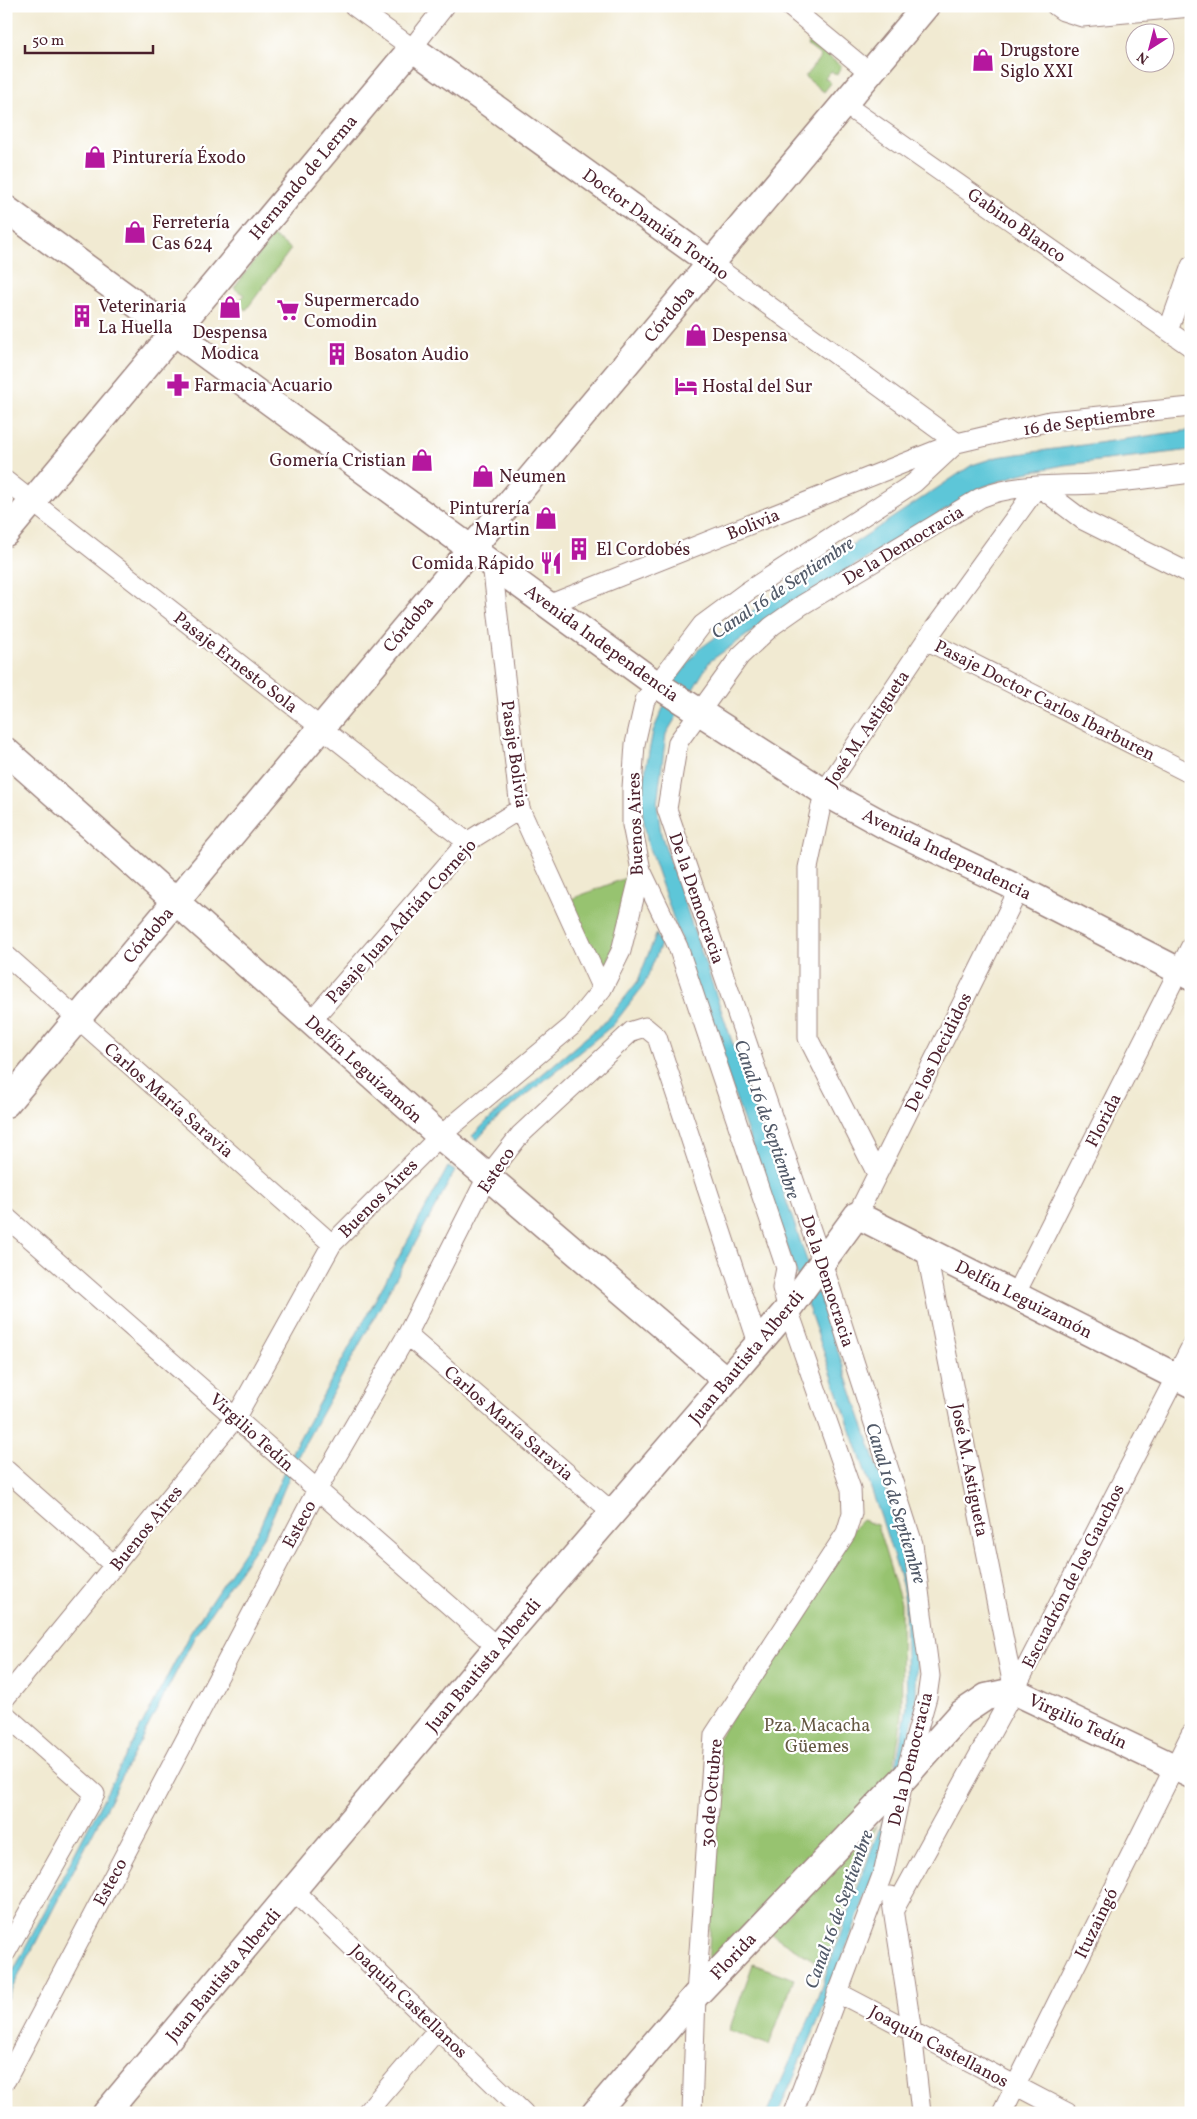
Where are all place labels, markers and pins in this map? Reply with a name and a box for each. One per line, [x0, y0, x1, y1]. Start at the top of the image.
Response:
place label: Drugstore Siglo XXI [1000, 39, 1080, 85]
shop icon: Drugstore Siglo XXI [970, 47, 996, 73]
shop icon: Pinturería Éxodo [82, 144, 108, 170]
place label: Pinturería Éxodo [112, 146, 246, 171]
place label: Ferretería Cas 624 [152, 211, 230, 257]
shop icon: Ferretería Cas 624 [122, 219, 148, 245]
place label: Supermercado Comodin [304, 289, 419, 335]
shop icon: Despensa Modica [217, 294, 243, 320]
place label: Veterinaria La Huella [98, 295, 186, 341]
supermarket icon: Supermercado Comodin [275, 297, 301, 323]
building icon: Veterinaria La Huella [69, 303, 95, 329]
place label: Despensa Modica [192, 321, 268, 367]
shop icon: Despensa [683, 322, 709, 348]
place label: Despensa [712, 324, 788, 349]
building icon: Bosaton Audio [324, 341, 350, 367]
place label: Bosaton Audio [354, 343, 469, 368]
pharmacy icon: Farmacia Acuario [165, 372, 191, 398]
hotel icon: Hostal del Sur [673, 373, 699, 399]
place label: Farmacia Acuario [194, 374, 333, 399]
place label: Hostal del Sur [702, 375, 813, 400]
shop icon: Gomería Cristian [409, 447, 435, 473]
place label: Gomería Cristian [269, 449, 406, 474]
shop icon: Neumen [470, 463, 496, 489]
place label: Neumen [499, 465, 567, 490]
place label: Pinturería Martin [449, 497, 530, 543]
shop icon: Pinturería Martin [533, 505, 559, 531]
building icon: El Cordobés [566, 536, 592, 562]
place label: El Cordobés [596, 538, 690, 563]
restaurant icon: Comida Rápido [538, 550, 564, 576]
place label: Comida Rápido [412, 552, 534, 577]

